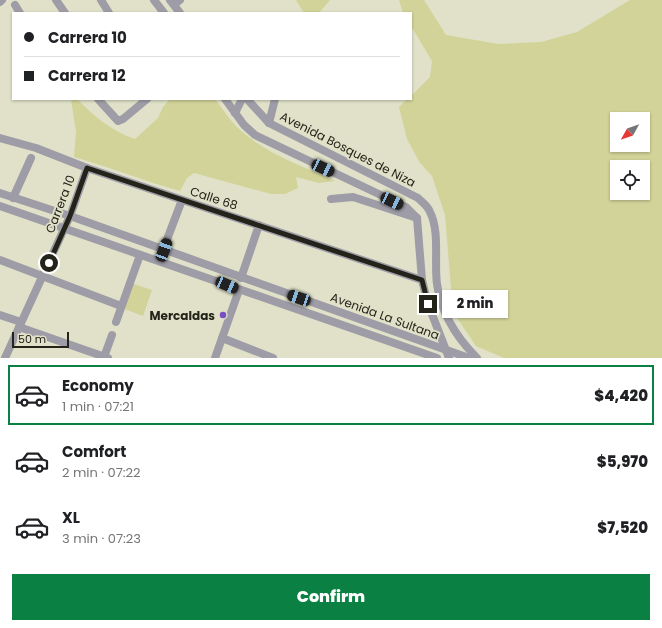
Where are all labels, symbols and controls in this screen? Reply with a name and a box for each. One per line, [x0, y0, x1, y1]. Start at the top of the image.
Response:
text: Carrera 10 [48, 27, 127, 48]
text: Carrera 12 [48, 65, 126, 86]
street label: Avenida Bosques de Niza [277, 107, 419, 191]
north arrow [610, 112, 650, 152]
map controls [610, 112, 650, 200]
car [310, 157, 336, 179]
button: locate [610, 160, 650, 200]
street label: Carrera 10 [41, 173, 79, 235]
street label: Calle 68 [188, 182, 240, 214]
car [379, 190, 405, 212]
car [154, 237, 174, 263]
route start [40, 254, 58, 272]
car [214, 275, 240, 295]
car [286, 288, 312, 308]
street label: Avenida La Sultana [328, 288, 442, 344]
callout: 2 min [442, 290, 508, 318]
text: 2 min [457, 294, 493, 313]
route end [419, 295, 437, 313]
place label: Mercaldas [150, 307, 215, 324]
marker: Mercaldas [218, 310, 228, 320]
scale bar [12, 330, 69, 349]
text: 50 m [18, 331, 46, 347]
text: Economy [62, 375, 134, 396]
icon: car [14, 377, 50, 413]
text: $4,420 [594, 385, 648, 406]
text: 1 min · 07:21 [62, 397, 134, 416]
text: Comfort [62, 441, 126, 462]
icon: car [14, 443, 50, 479]
text: $5,970 [597, 451, 648, 472]
text: 2 min · 07:22 [62, 463, 141, 482]
text: XL [62, 507, 80, 528]
icon: car [14, 509, 50, 545]
text: $7,520 [597, 517, 648, 538]
text: 3 min · 07:23 [62, 529, 141, 548]
button: Confirm [12, 574, 650, 620]

